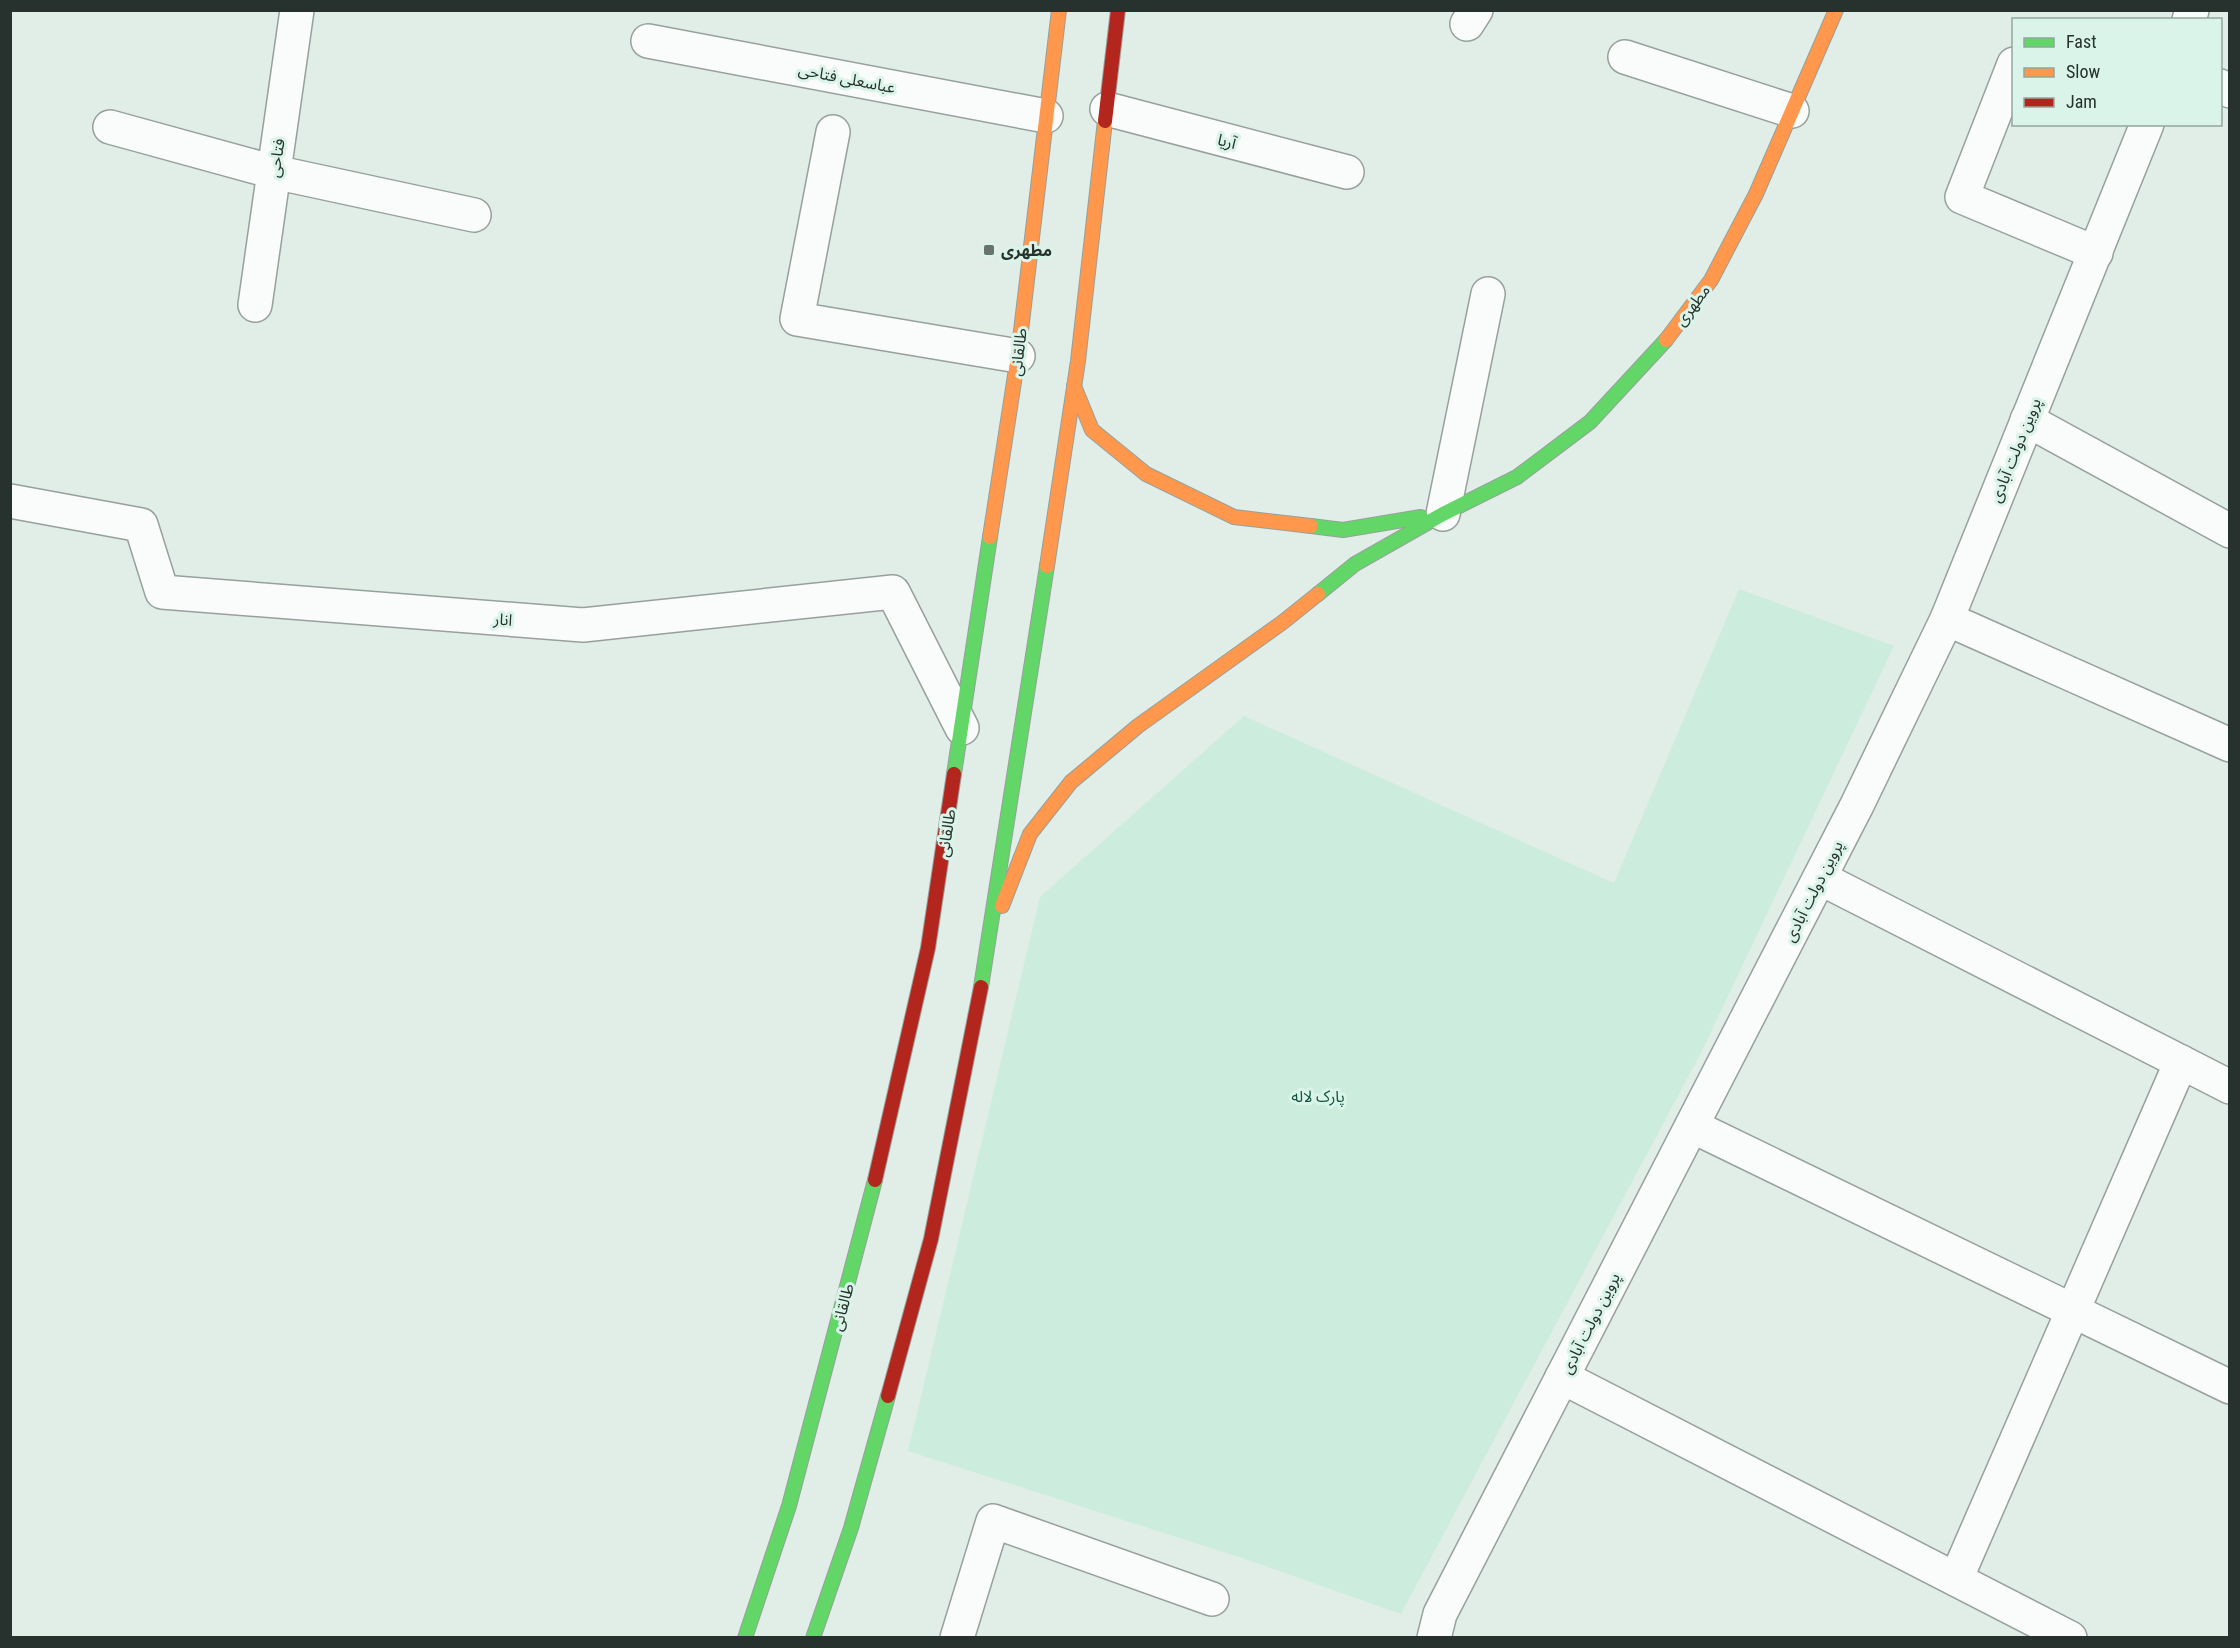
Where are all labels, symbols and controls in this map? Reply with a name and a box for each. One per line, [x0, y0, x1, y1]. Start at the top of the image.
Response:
legend [2012, 18, 2222, 126]
text: Fast [2066, 31, 2097, 52]
street label: عباسعلی فتاحی [797, 60, 897, 97]
text: Slow [2066, 61, 2101, 82]
text: Jam [2066, 91, 2097, 112]
street label: آریا [1215, 130, 1240, 153]
street label: فتاحی [264, 137, 289, 179]
place label: مطهری [1001, 241, 1052, 260]
marker: مطهری [982, 243, 996, 257]
street label: مطهری [1671, 281, 1714, 330]
street label: طالقانی [1006, 327, 1031, 377]
street label: پروین دولت آبادی [1986, 395, 2046, 506]
street label: انار [492, 609, 513, 630]
street label: طالقانی [933, 808, 960, 858]
street label: پروین دولت آبادی [1780, 837, 1848, 946]
park label: پارک لاله [1291, 1087, 1345, 1107]
street label: پروین دولت آبادی [1557, 1269, 1625, 1378]
street label: طالقانی [827, 1281, 858, 1333]

